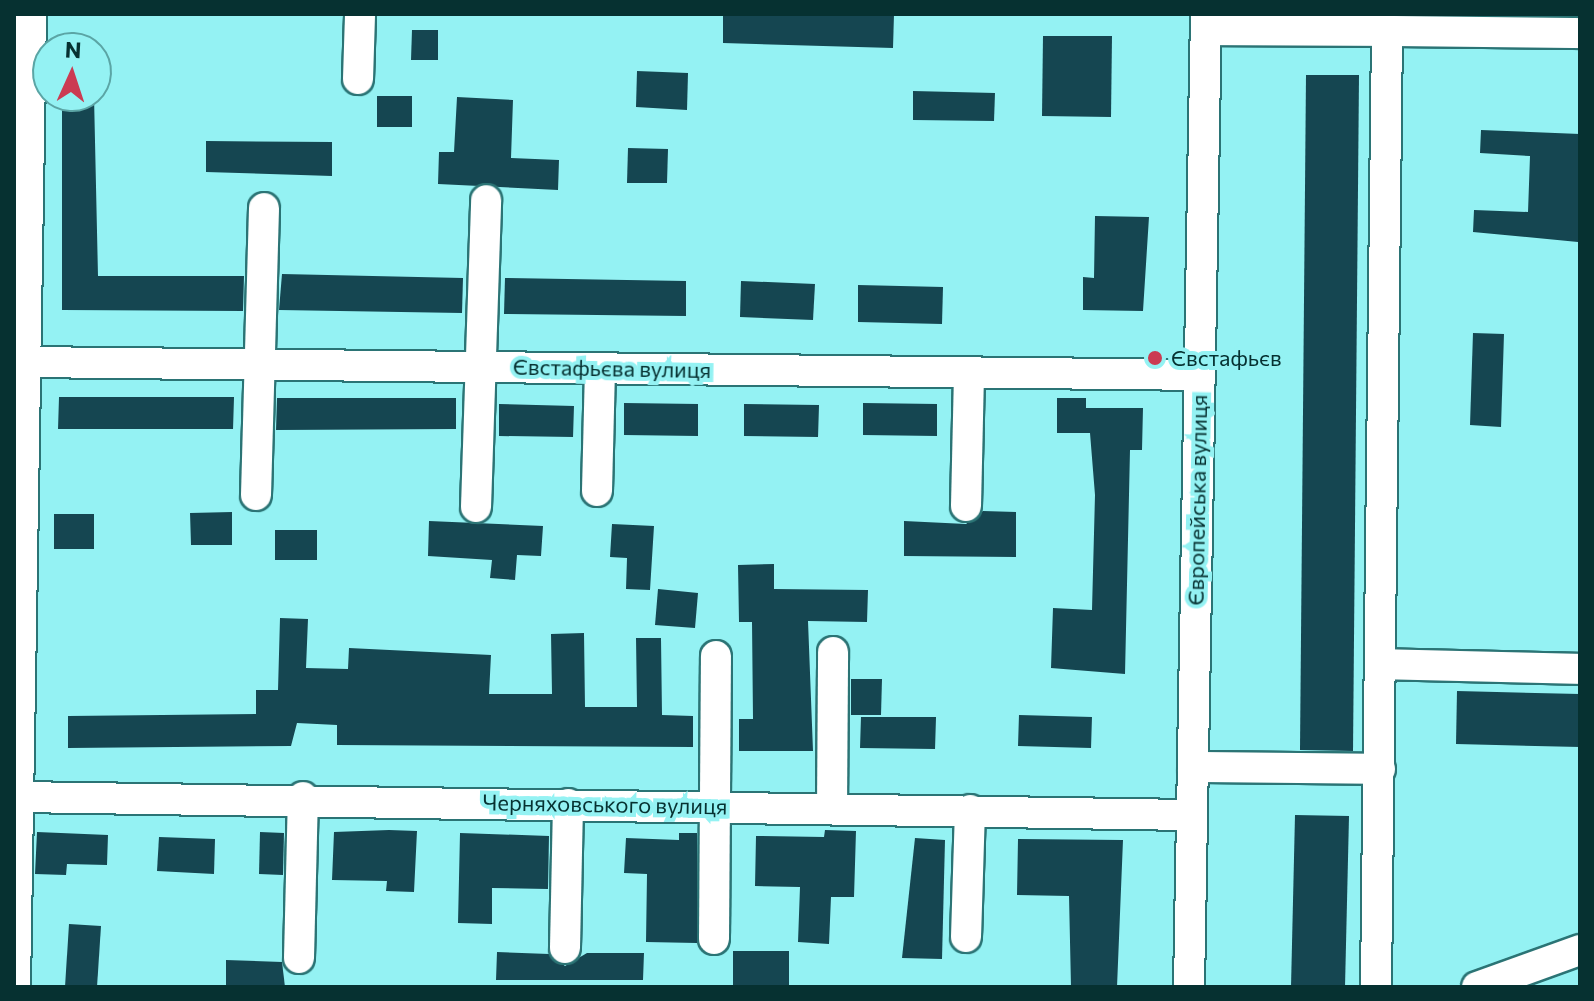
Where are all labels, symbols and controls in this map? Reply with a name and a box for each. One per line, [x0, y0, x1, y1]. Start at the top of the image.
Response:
north arrow [32, 32, 112, 112]
text: N [64, 36, 82, 63]
place label: Євстафьєв [1171, 345, 1282, 371]
marker: Євстафьєв [1146, 349, 1164, 367]
street label: Євстафьєва вулиця [513, 353, 711, 383]
street label: Європейська вулиця [1182, 394, 1212, 606]
street label: Черняховського вулиця [482, 789, 728, 819]

